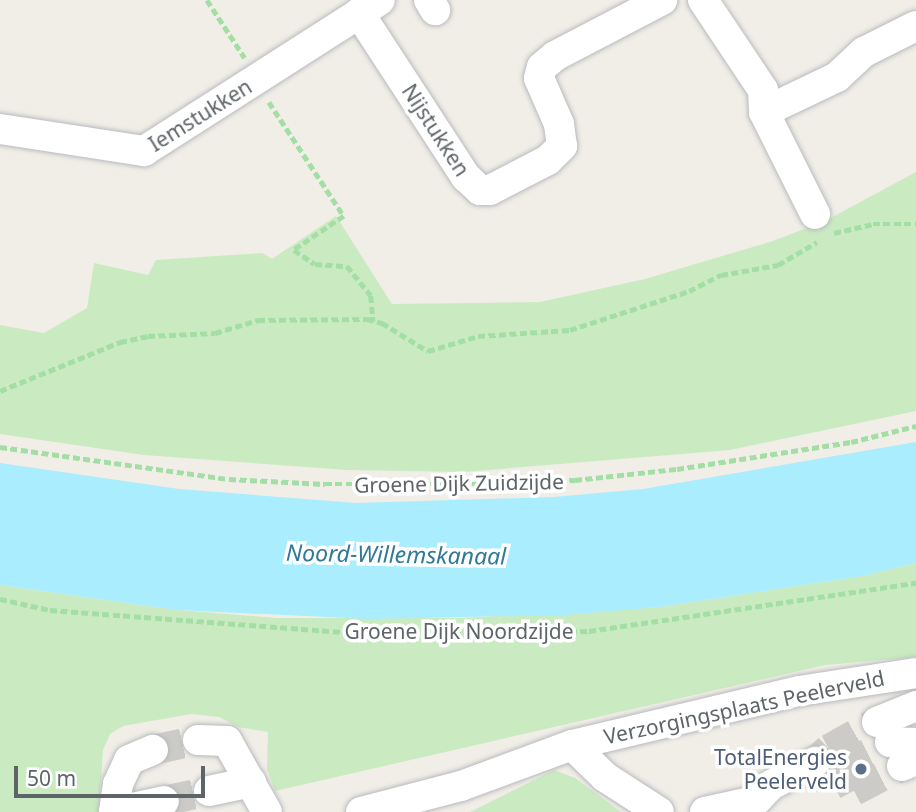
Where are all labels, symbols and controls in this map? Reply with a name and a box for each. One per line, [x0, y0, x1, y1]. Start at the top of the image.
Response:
street label: Iemstukken [144, 73, 256, 157]
street label: Nijstukken [397, 79, 475, 181]
street label: Groene Dijk Zuidzijde [354, 469, 564, 497]
water label: Noord-Willemskanaal [286, 538, 506, 570]
street label: Groene Dijk Noordzijde [344, 618, 574, 644]
street label: Verzorgingsplaats Peelerveld [601, 665, 887, 749]
place label: TotalEnergies Peelerveld [714, 744, 847, 794]
scale bar [18, 752, 208, 796]
marker: TotalEnergies Peelerveld [853, 761, 869, 777]
text: 50 m [27, 764, 76, 792]

